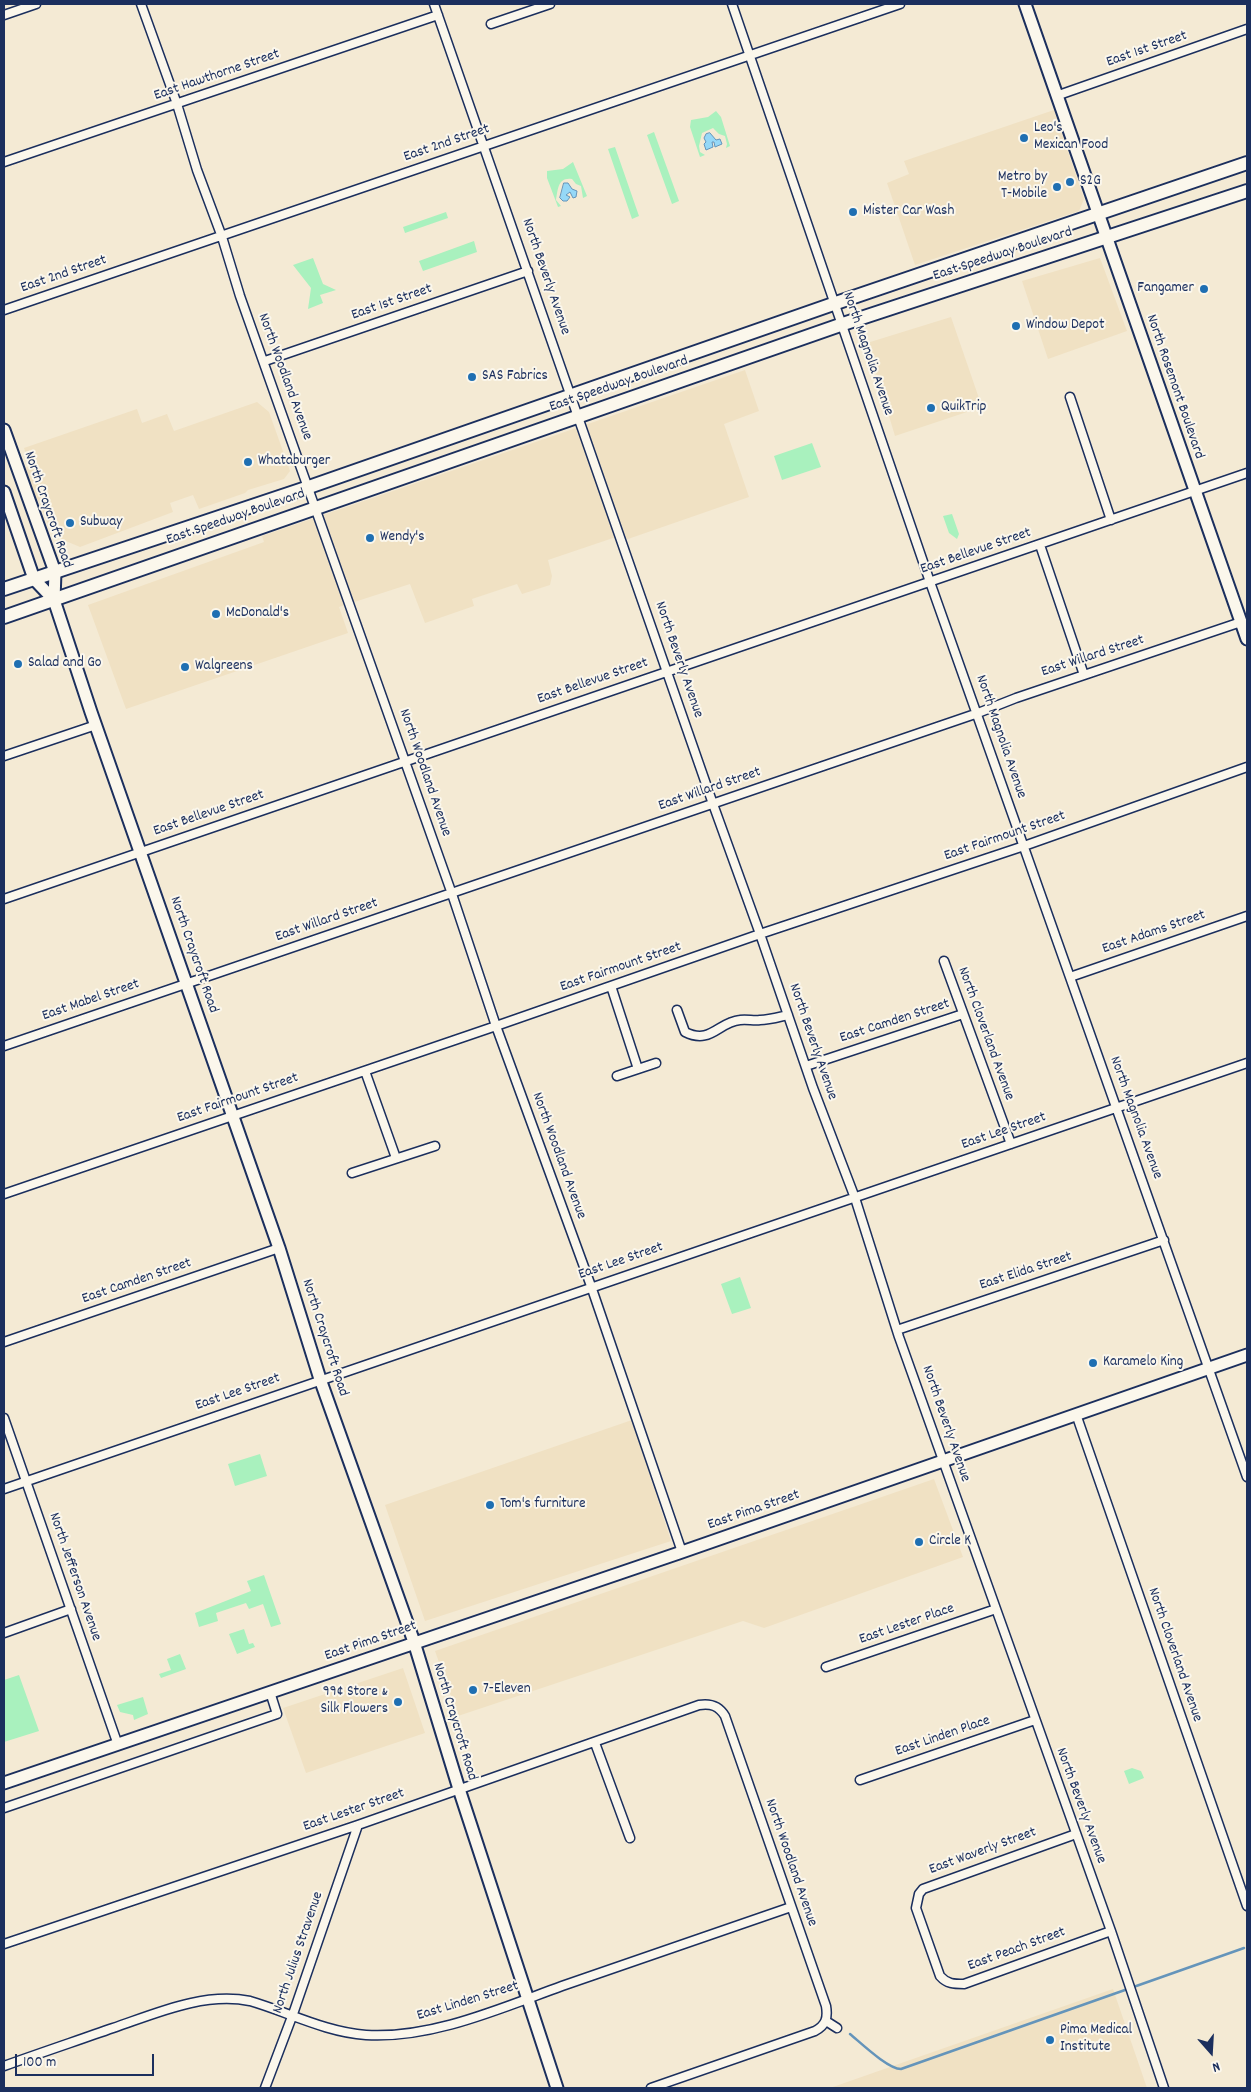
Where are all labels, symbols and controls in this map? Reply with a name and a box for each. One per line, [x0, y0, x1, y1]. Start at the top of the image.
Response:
street label: East 1st Street [1104, 28, 1190, 72]
street label: East Hawthorne Street [152, 46, 282, 106]
place label: Leo's Mexican Food [1034, 120, 1108, 155]
street label: East 2nd Street [402, 121, 492, 167]
marker: Leo's Mexican Food [1018, 132, 1030, 144]
place label: Metro by T-Mobile [998, 169, 1047, 204]
place label: S2G [1080, 173, 1101, 191]
marker: S2G [1064, 176, 1076, 188]
marker: Metro by T-Mobile [1051, 181, 1063, 193]
place label: Mister Car Wash [863, 203, 954, 221]
marker: Mister Car Wash [847, 206, 859, 218]
street label: North Beverly Avenue [517, 217, 573, 337]
street label: East Speedway Boulevard [931, 224, 1075, 286]
street label: East 2nd Street [19, 252, 109, 298]
place label: Fangamer [1137, 280, 1194, 298]
street label: East 1st Street [349, 281, 435, 325]
marker: Fangamer [1198, 283, 1210, 295]
street label: North Magnolia Avenue [837, 290, 897, 418]
street label: North Woodland Avenue [253, 311, 315, 443]
street label: North Rosemont Boulevard [1141, 312, 1207, 462]
place label: Window Depot [1026, 317, 1105, 335]
marker: Window Depot [1010, 320, 1022, 332]
street label: East Speedway Boulevard [547, 353, 691, 417]
place label: SAS Fabrics [482, 368, 548, 386]
marker: SAS Fabrics [466, 371, 478, 383]
place label: QuikTrip [941, 399, 986, 417]
marker: QuikTrip [925, 402, 937, 414]
street label: North Craycroft Road [19, 449, 75, 571]
place label: Whataburger [258, 453, 330, 471]
marker: Whataburger [242, 456, 254, 468]
street label: East Speedway Boulevard [164, 486, 308, 550]
place label: Subway [80, 514, 122, 532]
marker: Subway [64, 517, 76, 529]
street label: East Bellevue Street [918, 525, 1034, 579]
place label: Wendy's [380, 529, 425, 547]
marker: Wendy's [364, 532, 376, 544]
street label: North Beverly Avenue [650, 600, 706, 720]
place label: McDonald's [226, 605, 289, 623]
marker: McDonald's [210, 608, 222, 620]
street label: East Willard Street [1039, 632, 1147, 682]
place label: Salad and Go [28, 655, 101, 673]
street label: East Bellevue Street [535, 655, 651, 709]
marker: Salad and Go [12, 658, 24, 670]
place label: Walgreens [195, 658, 253, 676]
marker: Walgreens [179, 661, 191, 673]
street label: North Magnolia Avenue [970, 673, 1030, 801]
street label: North Woodland Avenue [394, 707, 454, 839]
street label: East Willard Street [656, 764, 764, 816]
street label: East Bellevue Street [151, 787, 267, 841]
street label: East Fairmount Street [942, 808, 1068, 866]
street label: North Craycroft Road [165, 894, 221, 1016]
street label: East Willard Street [273, 895, 381, 947]
street label: East Adams Street [1100, 907, 1208, 959]
street label: East Fairmount Street [558, 939, 684, 997]
street label: North Cloverland Avenue [952, 965, 1018, 1103]
street label: East Mabel Street [40, 976, 142, 1026]
street label: North Beverly Avenue [784, 982, 840, 1102]
street label: East Camden Street [838, 996, 952, 1048]
street label: North Magnolia Avenue [1104, 1054, 1166, 1182]
street label: East Fairmount Street [175, 1070, 301, 1128]
street label: North Woodland Avenue [527, 1090, 589, 1222]
street label: East Lee Street [959, 1109, 1049, 1155]
street label: East Lee Street [576, 1239, 666, 1285]
street label: East Elida Street [977, 1249, 1075, 1295]
street label: East Camden Street [80, 1255, 194, 1309]
street label: North Craycroft Road [297, 1277, 351, 1399]
place label: Karamelo King [1103, 1354, 1183, 1372]
marker: Karamelo King [1087, 1357, 1099, 1369]
street label: North Beverly Avenue [917, 1364, 973, 1484]
street label: East Lee Street [193, 1370, 283, 1416]
street label: East Pima Street [706, 1487, 802, 1535]
place label: Tom's furniture [500, 1496, 585, 1514]
marker: Tom's furniture [484, 1499, 496, 1511]
street label: North Jefferson Avenue [44, 1511, 104, 1643]
place label: Circle K [929, 1533, 971, 1551]
marker: Circle K [913, 1536, 925, 1548]
street label: North Cloverland Avenue [1143, 1586, 1205, 1724]
street label: East Lester Place [857, 1600, 957, 1650]
street label: East Pima Street [323, 1618, 419, 1666]
street label: North Craycroft Road [428, 1661, 480, 1783]
place label: 7-Eleven [483, 1681, 531, 1699]
place label: 99¢ Store & Silk Flowers [320, 1684, 388, 1719]
marker: 7-Eleven [467, 1684, 479, 1696]
marker: 99¢ Store & Silk Flowers [392, 1696, 404, 1708]
street label: East Linden Place [893, 1712, 993, 1762]
street label: North Beverly Avenue [1051, 1746, 1109, 1866]
street label: East Lester Street [301, 1785, 407, 1837]
street label: North Woodland Avenue [760, 1797, 820, 1929]
street label: East Waverly Street [927, 1824, 1039, 1880]
street label: North Julius Stravenue [270, 1890, 328, 2016]
street label: East Peach Street [966, 1924, 1068, 1976]
street label: East Linden Street [415, 1978, 521, 2026]
place label: Pima Medical Institute [1060, 2022, 1132, 2057]
north arrow [1186, 2027, 1236, 2077]
marker: Pima Medical Institute [1044, 2034, 1056, 2046]
scale bar [18, 2044, 156, 2076]
text: 100 m [23, 2052, 56, 2074]
text: N [1209, 2056, 1222, 2077]

